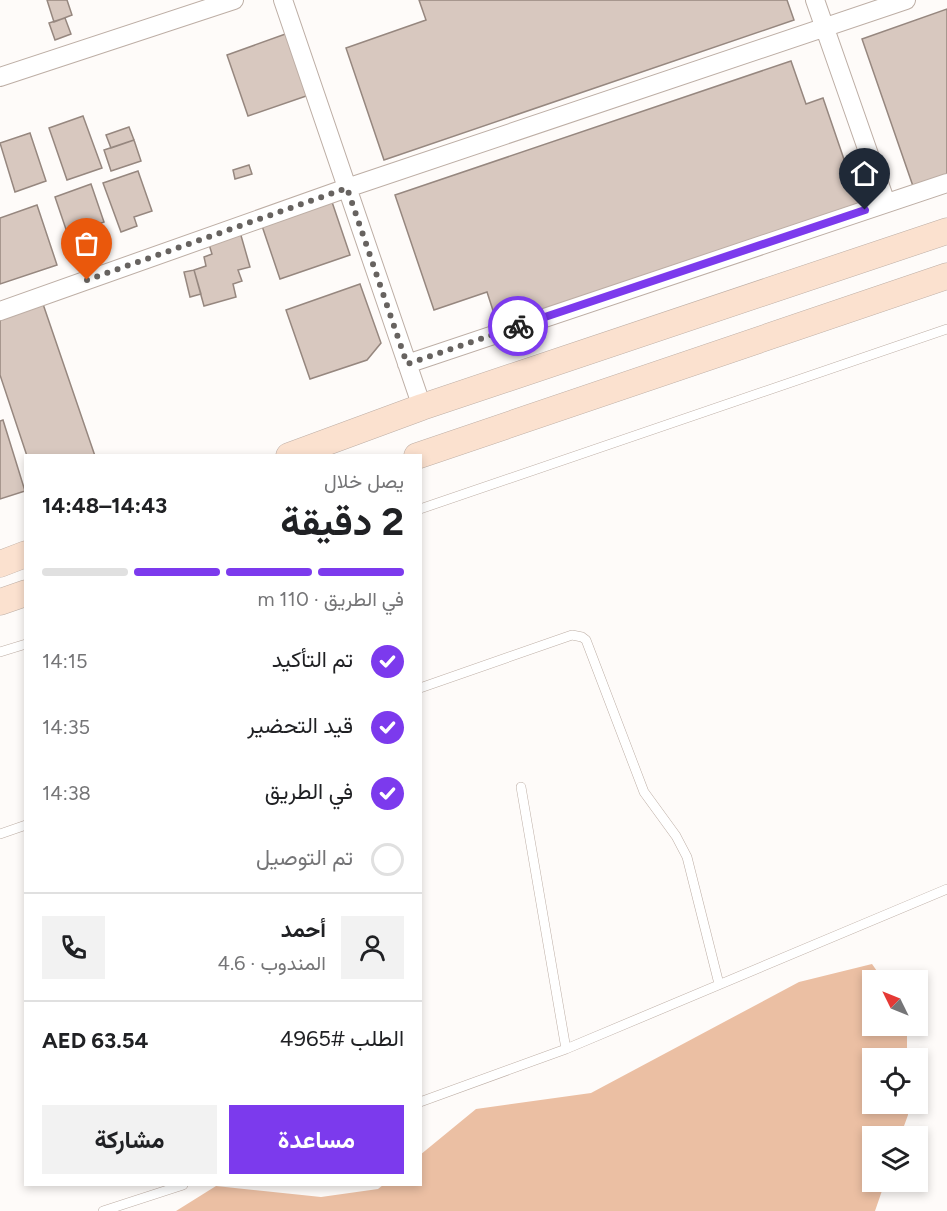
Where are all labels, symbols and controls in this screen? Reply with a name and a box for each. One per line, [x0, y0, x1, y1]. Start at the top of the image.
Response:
pin [839, 148, 890, 210]
icon: home [848, 157, 881, 190]
pin [61, 218, 112, 280]
icon: bag [70, 227, 103, 260]
courier [488, 296, 548, 356]
icon: bike [502, 310, 535, 343]
text: يصل خلال [324, 469, 404, 493]
text: 14:43–14:48 [42, 492, 167, 519]
text: 2 دقيقة [280, 498, 404, 545]
text: في الطريق · 110 m [257, 587, 404, 611]
icon: check [371, 645, 404, 678]
text: تم التأكيد [272, 646, 353, 673]
text: 14:15 [42, 649, 88, 673]
icon: check [371, 711, 404, 744]
text: قيد التحضير [247, 712, 353, 739]
text: 14:35 [42, 715, 90, 739]
icon: check [371, 777, 404, 810]
text: في الطريق [265, 778, 353, 805]
text: 14:38 [42, 781, 91, 805]
text: تم التوصيل [256, 844, 353, 871]
button: phone [42, 916, 105, 979]
text: أحمد [281, 916, 326, 943]
button: person [341, 916, 404, 979]
text: المندوب · 4.6 [218, 951, 326, 975]
north arrow [862, 970, 928, 1036]
map controls [862, 970, 928, 1192]
text: الطلب #4965 [280, 1025, 404, 1052]
text: AED 63.54 [42, 1027, 148, 1054]
button: locate [862, 1048, 928, 1114]
button: مشاركة [42, 1105, 217, 1174]
button: مساعدة [229, 1105, 404, 1174]
button: layers [862, 1126, 928, 1192]

